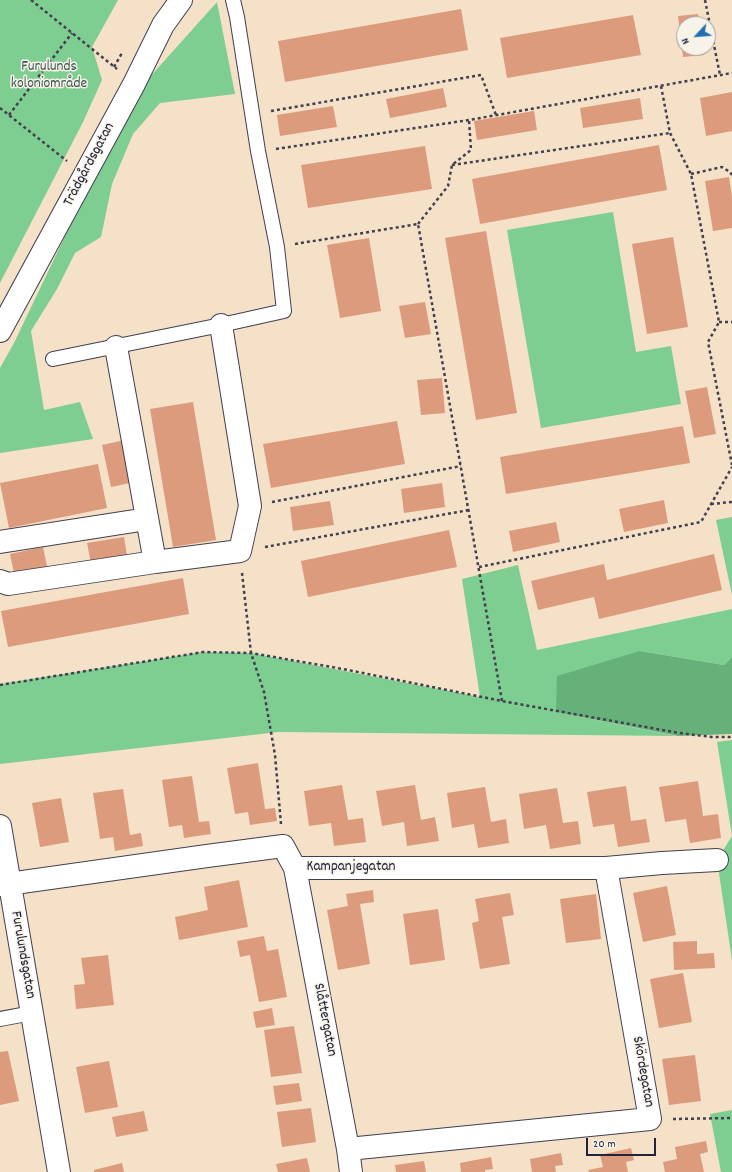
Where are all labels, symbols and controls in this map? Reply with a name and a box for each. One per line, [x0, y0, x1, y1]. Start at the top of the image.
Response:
north arrow [676, 16, 716, 56]
text: N [678, 35, 694, 47]
park label: Furulunds koloniområde [11, 59, 87, 94]
street label: Trädgårdsgatan [60, 120, 120, 210]
street label: Kampanjegatan [307, 859, 395, 877]
street label: Furulundsgatan [5, 910, 39, 1000]
street label: Slåttergatan [308, 982, 340, 1058]
street label: Skördegatan [627, 1035, 657, 1109]
scale bar [588, 1130, 658, 1156]
text: 20 m [593, 1136, 616, 1153]

